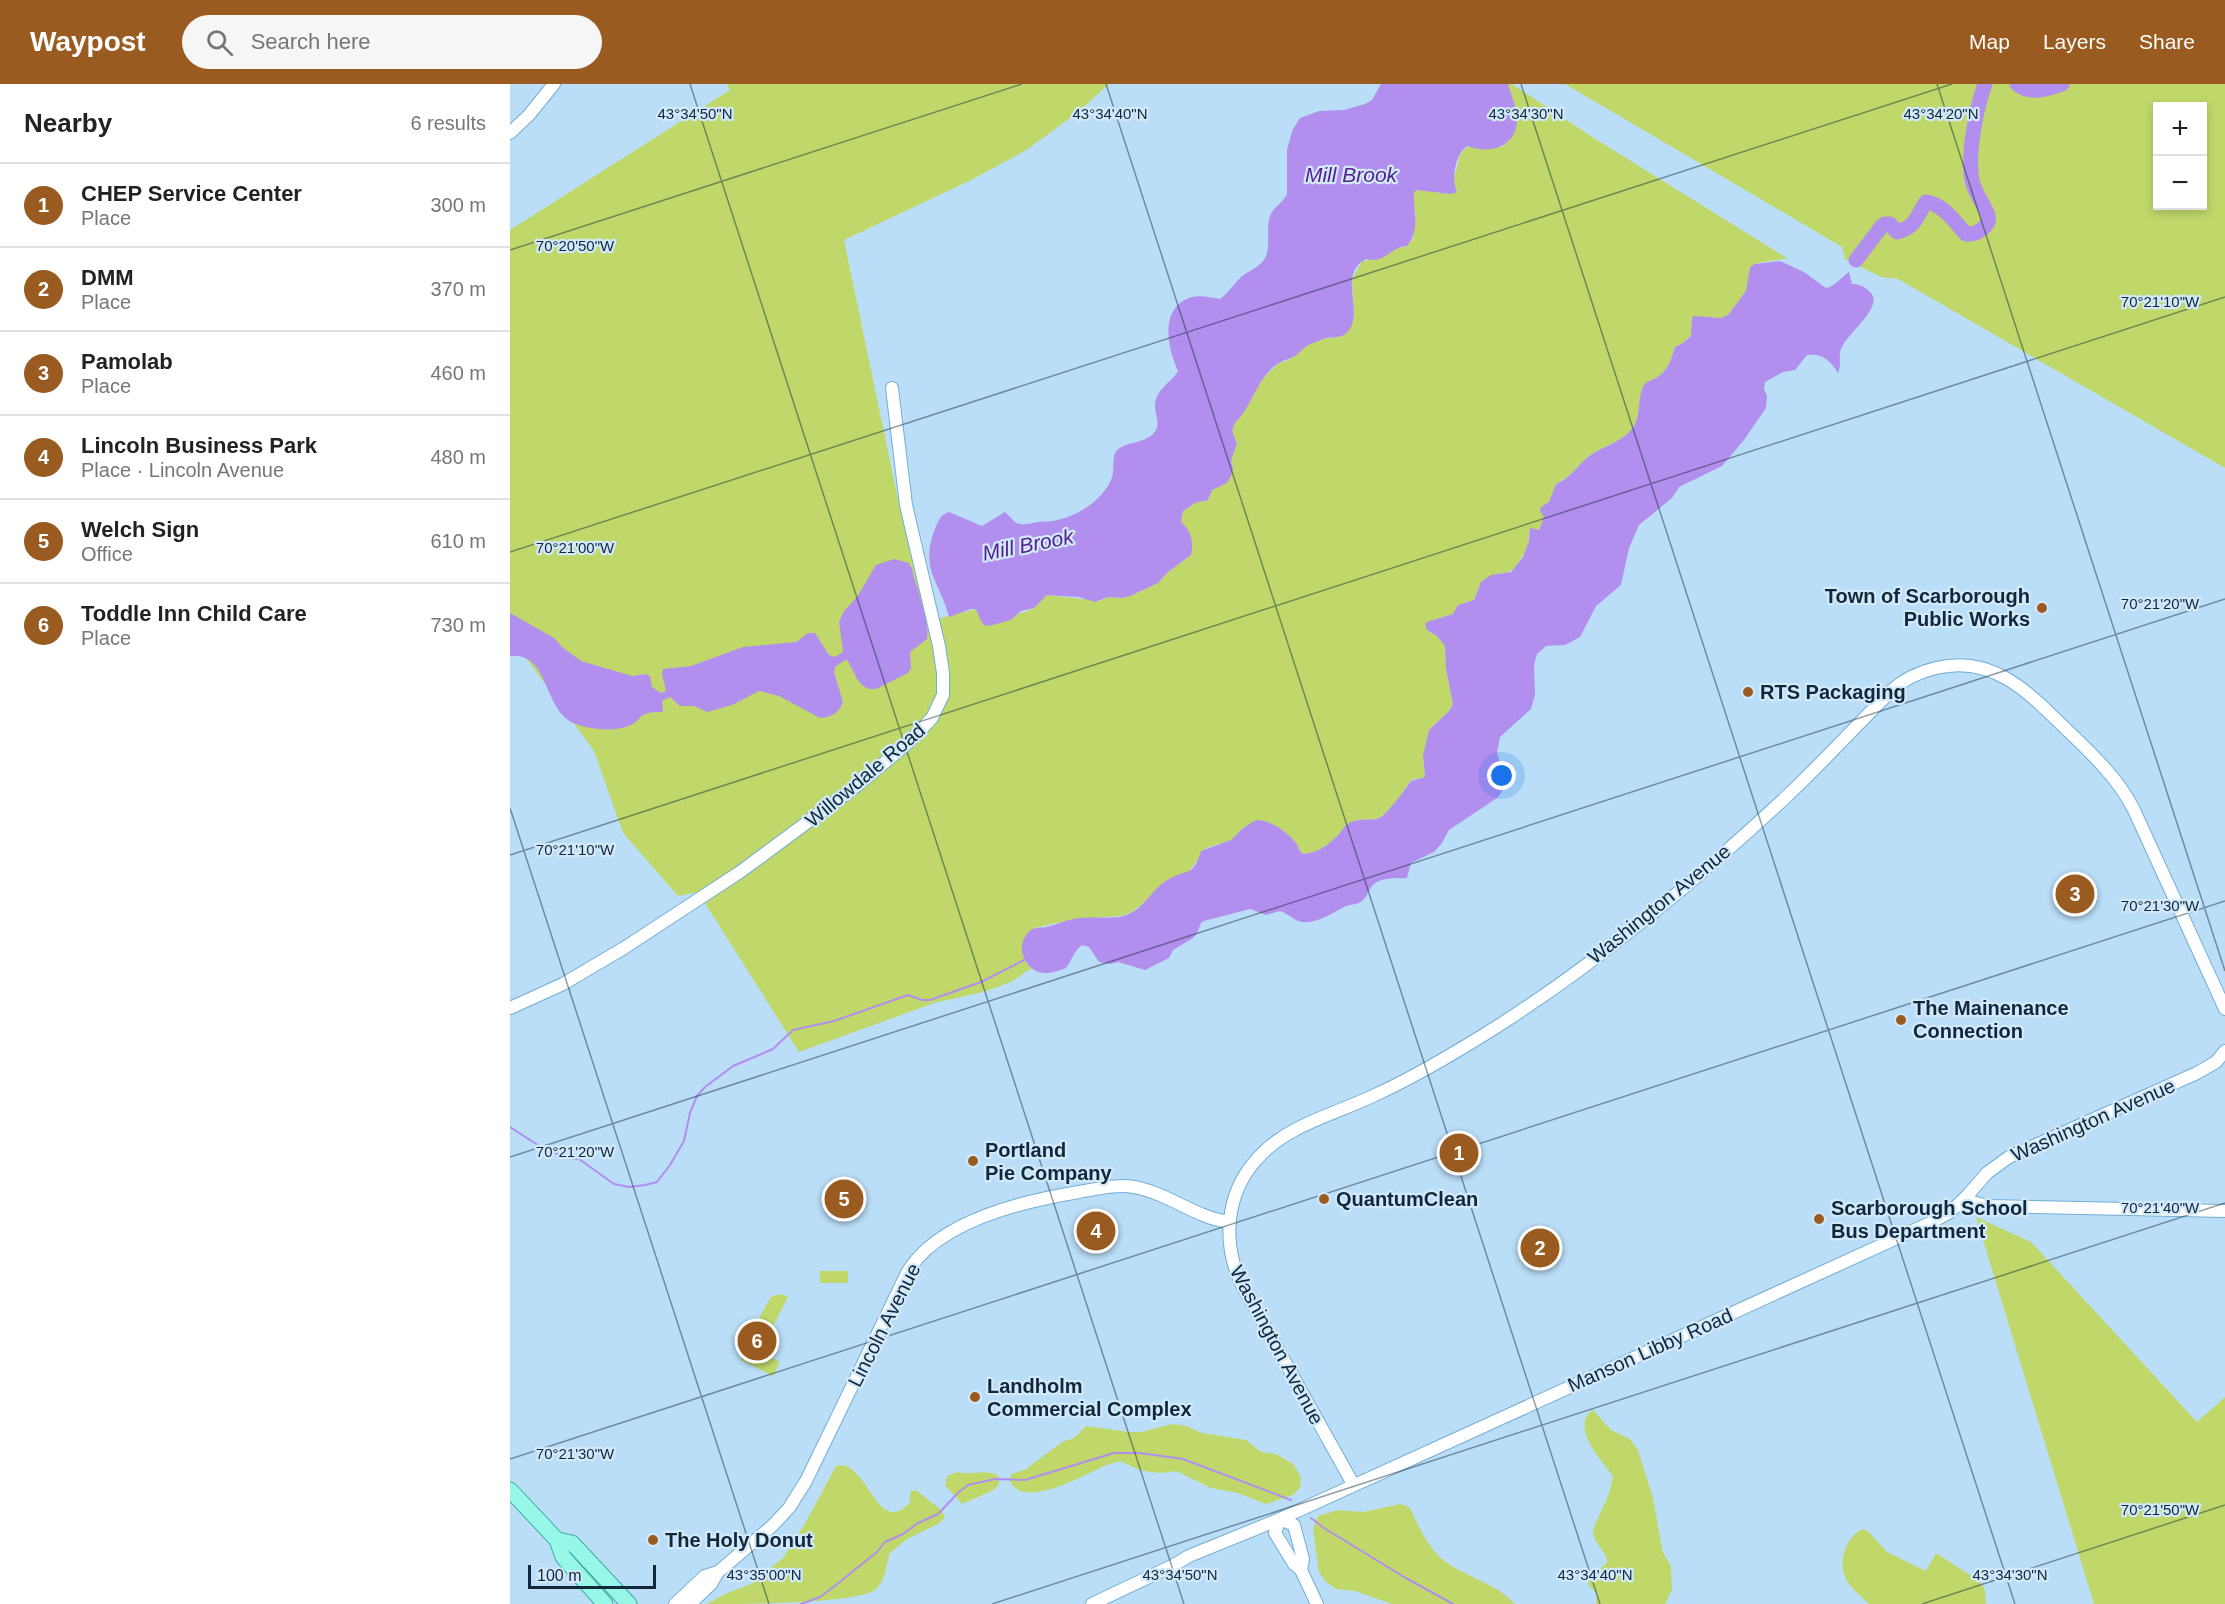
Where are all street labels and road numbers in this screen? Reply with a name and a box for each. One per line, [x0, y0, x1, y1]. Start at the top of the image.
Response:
street label: Willowdale Road [801, 719, 929, 831]
street label: Washington Avenue [1583, 840, 1735, 968]
street label: Washington Avenue [2008, 1074, 2178, 1166]
street label: Lincoln Avenue [843, 1260, 925, 1390]
street label: Washington Avenue [1226, 1262, 1328, 1428]
street label: Manson Libby Road [1564, 1304, 1736, 1396]

